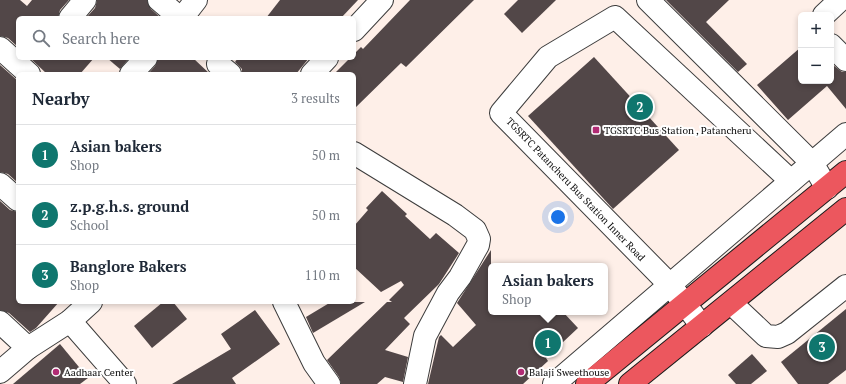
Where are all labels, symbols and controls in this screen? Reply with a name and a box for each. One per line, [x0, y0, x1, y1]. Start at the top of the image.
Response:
map controls [798, 12, 834, 84]
button: + [798, 12, 834, 48]
search box [16, 16, 356, 60]
icon: search [30, 27, 52, 49]
text: Search here [62, 28, 140, 48]
button: − [798, 48, 834, 84]
text: Nearby [32, 87, 90, 110]
text: 3 results [291, 89, 340, 107]
pin: 2 [627, 92, 653, 122]
street label: TGSRTC Patancheru Bus Station Inner Road [503, 115, 648, 264]
place label: TGSRTC Bus Station , Patancheru [604, 124, 752, 137]
marker: TGSRTC Bus Station , Patancheru [591, 125, 601, 135]
text: Asian bakers [70, 136, 162, 156]
text: 1 [41, 146, 49, 164]
text: 50 m [312, 146, 340, 164]
text: Shop [70, 156, 99, 174]
text: z.p.g.h.s. ground [70, 196, 189, 216]
text: 2 [41, 206, 49, 224]
text: 50 m [312, 206, 340, 224]
your location [548, 207, 568, 227]
text: School [70, 216, 109, 234]
text: Banglore Bakers [70, 256, 187, 276]
popup [488, 263, 608, 315]
text: 3 [41, 266, 49, 284]
text: 110 m [305, 266, 340, 284]
text: Asian bakers [502, 270, 594, 290]
text: Shop [70, 276, 99, 294]
text: Shop [502, 290, 531, 308]
pin: 1 [535, 328, 561, 358]
pin: 3 [809, 332, 835, 362]
place label: Aadhaar Center [64, 366, 134, 379]
place label: Balaji Sweethouse [529, 366, 609, 379]
marker: Aadhaar Center [51, 367, 61, 377]
marker: Balaji Sweethouse [516, 367, 526, 377]

